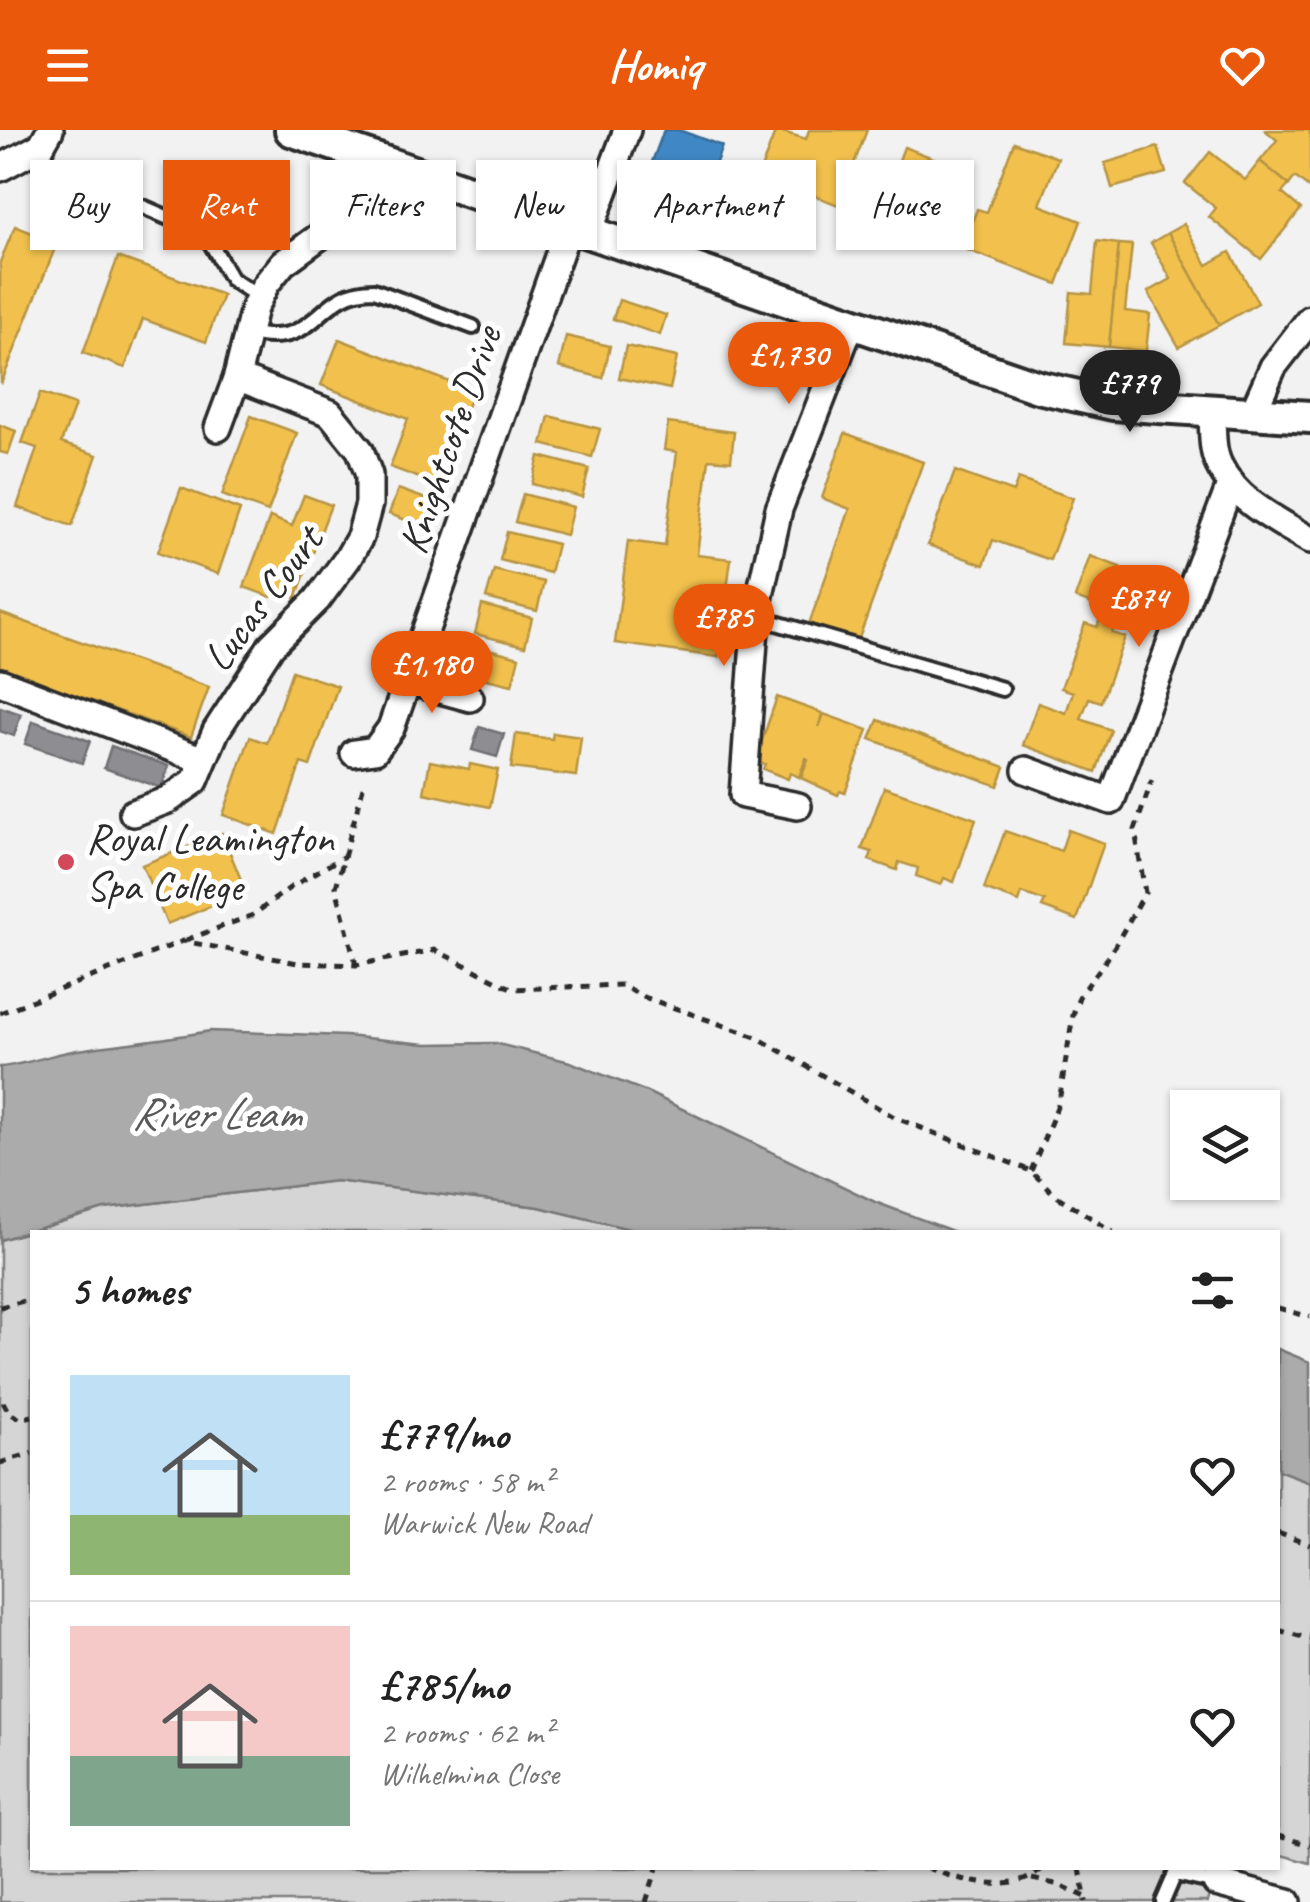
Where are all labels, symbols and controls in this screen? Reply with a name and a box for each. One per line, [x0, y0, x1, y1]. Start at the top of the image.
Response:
text: Homiq [608, 37, 702, 94]
icon: menu [40, 38, 95, 93]
icon: heart [1215, 38, 1270, 93]
chip: Buy [30, 160, 143, 250]
chip: Rent [163, 160, 290, 250]
chip: Filters [310, 160, 456, 250]
chip: New [476, 160, 597, 250]
chip: Apartment [617, 160, 816, 250]
chip: House [836, 160, 974, 250]
street label: Knightcote Drive [386, 317, 514, 560]
pin: £1,730 [708, 322, 870, 407]
text: £1,730 [750, 334, 828, 375]
pin: £779 [1071, 350, 1189, 435]
text: £779 [1102, 362, 1158, 403]
street label: Lucas Court [191, 513, 337, 682]
pin: £874 [1080, 565, 1198, 650]
text: £874 [1110, 577, 1168, 618]
pin: £785 [665, 584, 783, 669]
text: £785 [696, 596, 752, 637]
pin: £1,180 [351, 631, 513, 716]
text: £1,180 [393, 643, 471, 684]
place label: Royal Leamington Spa College [86, 812, 335, 913]
marker: Royal Leamington Spa College [55, 851, 77, 873]
water label: River Leam [132, 1085, 303, 1142]
map controls [1170, 1090, 1280, 1200]
button: layers [1170, 1090, 1280, 1200]
icon: filters [1185, 1263, 1240, 1318]
text: 5 homes [70, 1264, 188, 1317]
text: £779/mo [380, 1408, 509, 1461]
icon: home [150, 1415, 270, 1535]
icon: heart [1185, 1448, 1240, 1503]
text: 2 rooms · 58 m² [380, 1461, 553, 1502]
text: Warwick New Road [380, 1502, 589, 1543]
text: £785/mo [380, 1659, 509, 1712]
icon: home [150, 1666, 270, 1786]
icon: heart [1185, 1699, 1240, 1754]
text: 2 rooms · 62 m² [380, 1712, 553, 1753]
text: Wilhelmina Close [380, 1753, 559, 1794]

